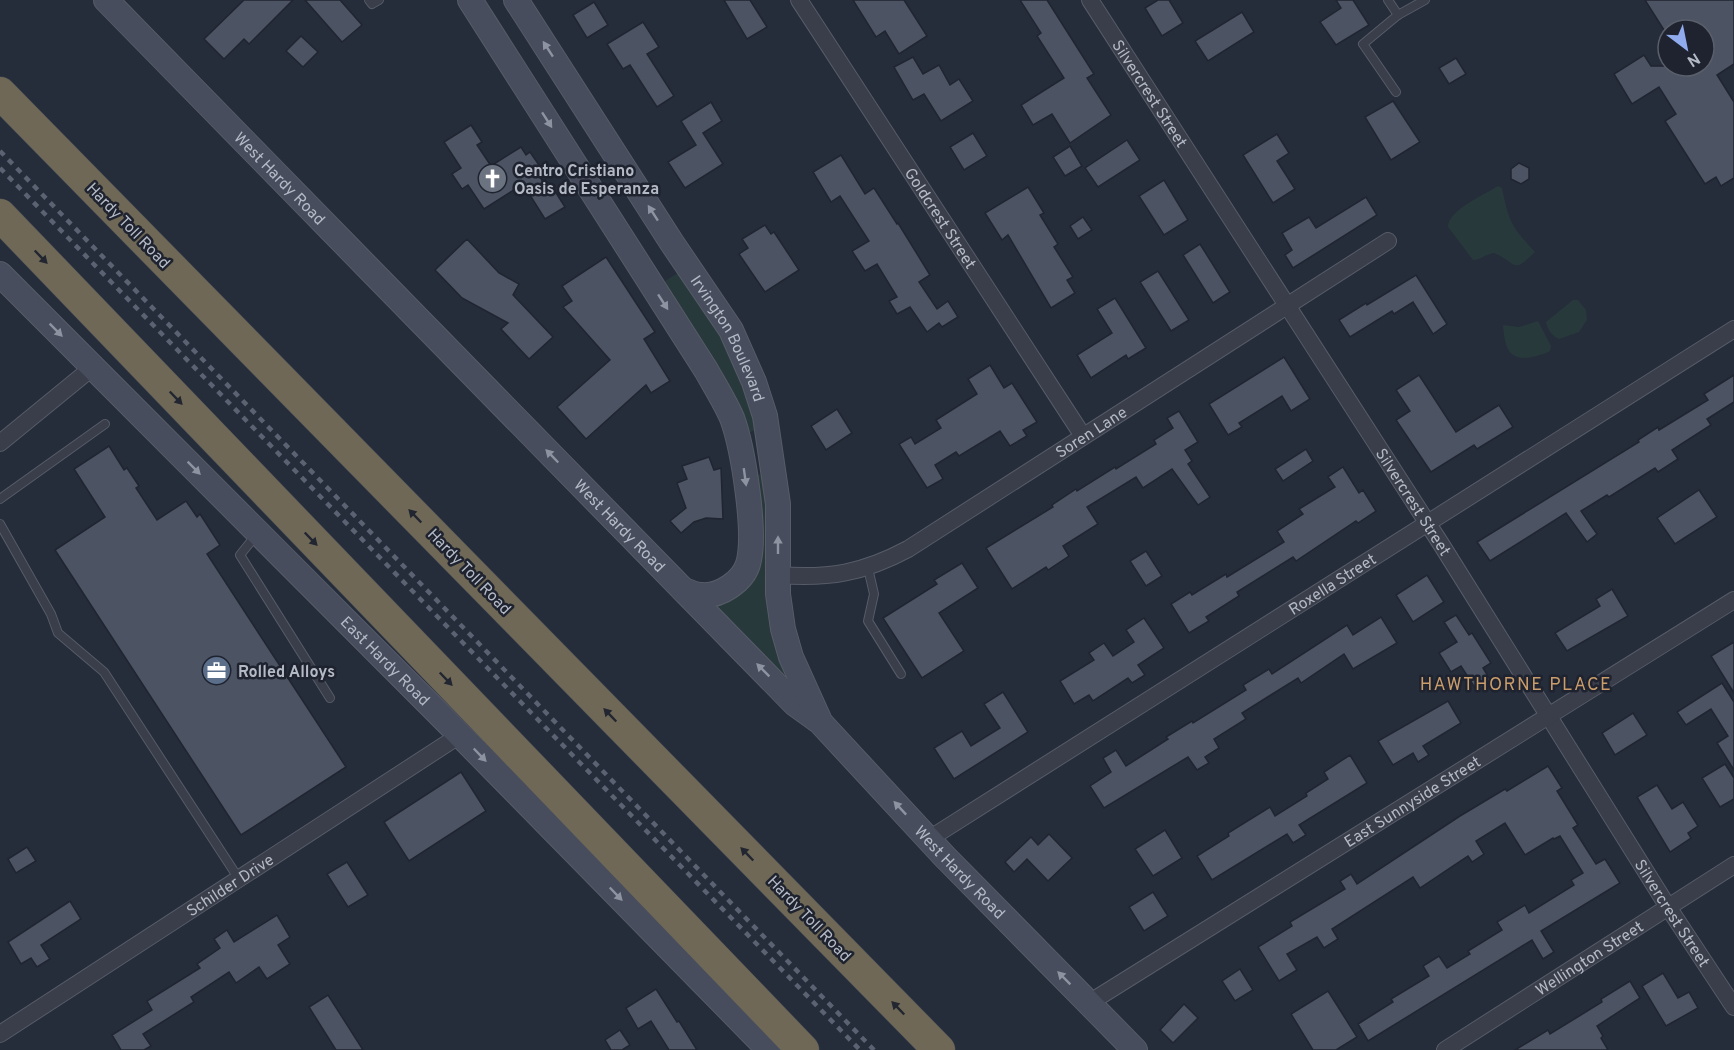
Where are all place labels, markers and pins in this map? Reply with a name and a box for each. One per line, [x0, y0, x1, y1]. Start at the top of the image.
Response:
place label: Centro Cristiano Oasis de Esperanza [514, 162, 659, 200]
church icon: Centro Cristiano Oasis de Esperanza [477, 163, 509, 195]
office icon: Rolled Alloys [201, 655, 233, 687]
place label: Rolled Alloys [238, 663, 335, 683]

